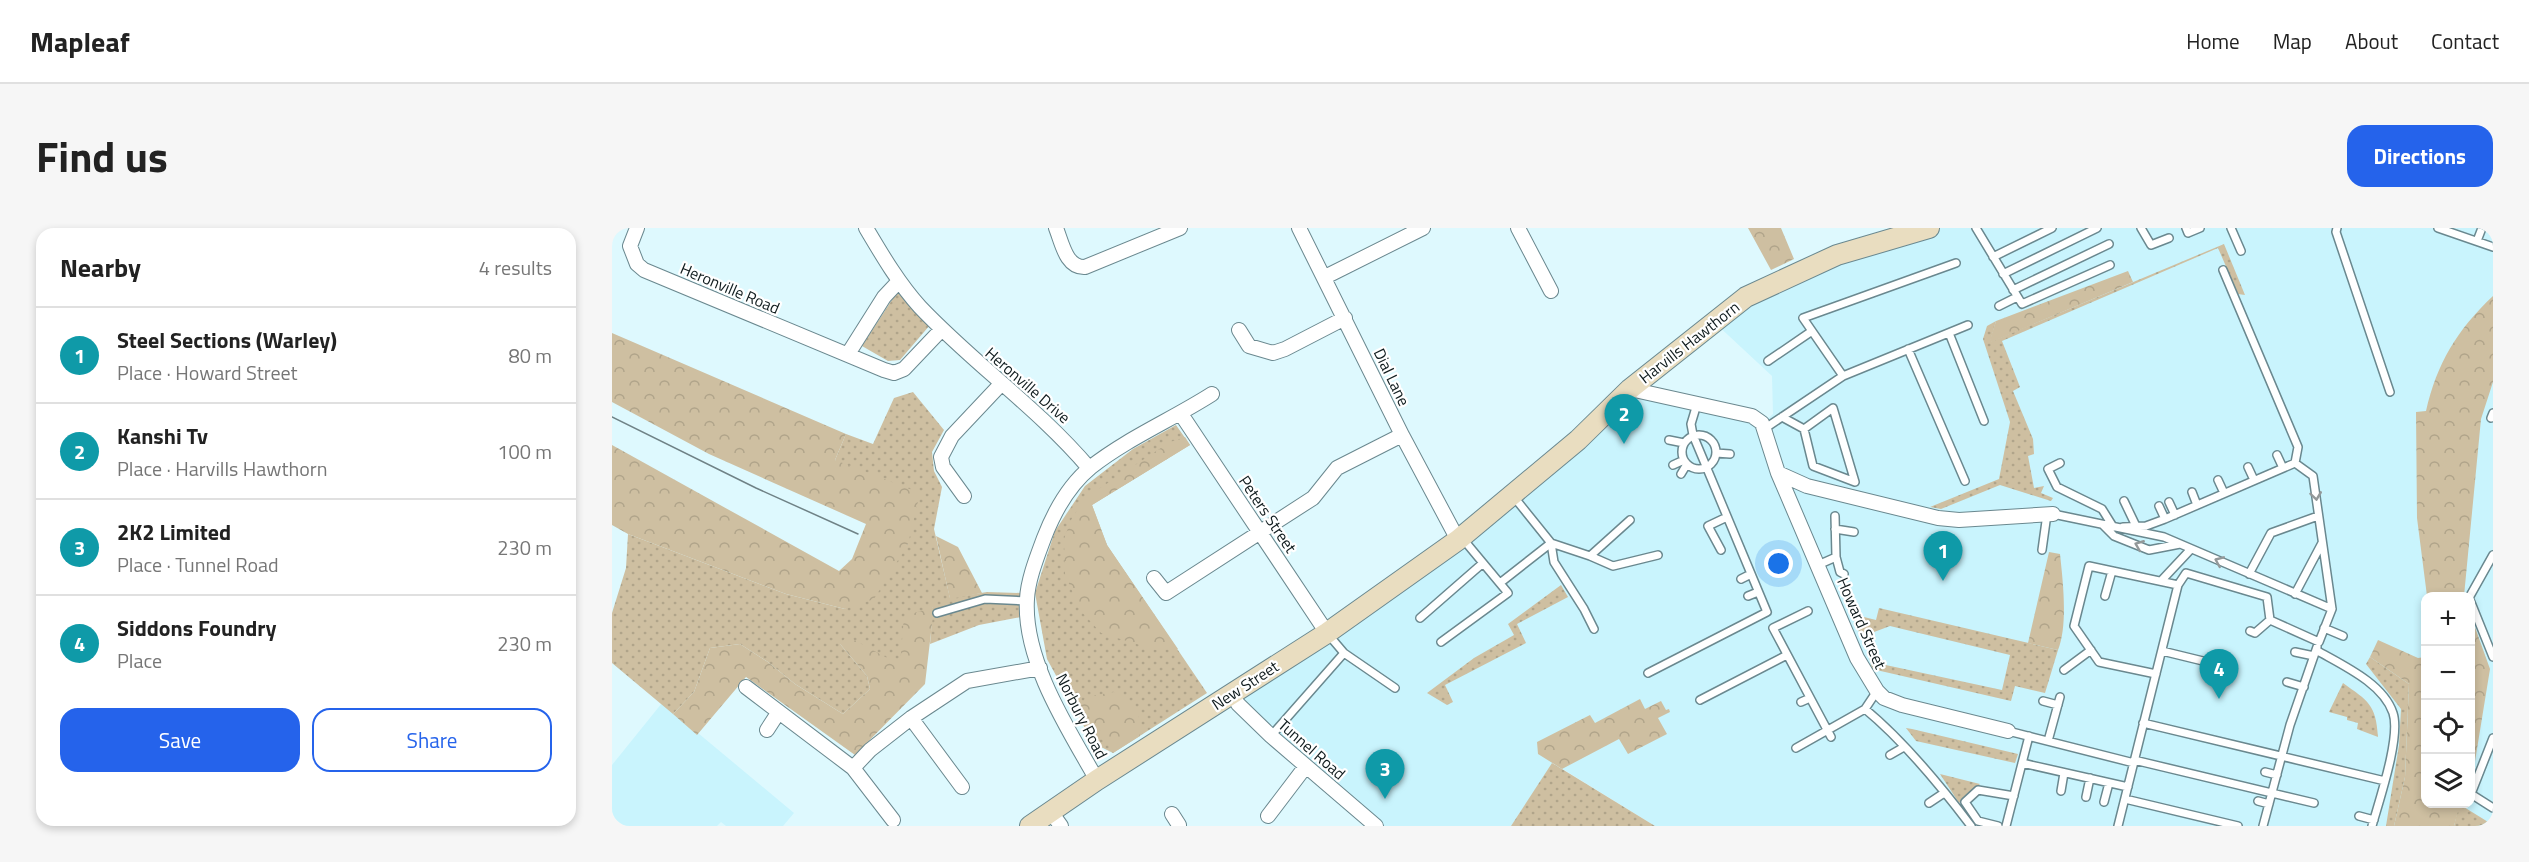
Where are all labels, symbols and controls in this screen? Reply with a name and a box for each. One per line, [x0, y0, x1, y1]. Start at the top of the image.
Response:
text: Mapleaf [30, 20, 130, 63]
text: Home [2186, 25, 2240, 57]
text: Map [2273, 25, 2312, 57]
text: About [2345, 25, 2398, 57]
text: Contact [2431, 25, 2499, 57]
text: Find us [36, 124, 168, 188]
button: Directions [2347, 125, 2493, 187]
text: Nearby [60, 248, 141, 287]
text: 4 results [479, 252, 552, 283]
street label: Heronville Road [677, 256, 783, 320]
street label: Harvills Hawthorn [1634, 295, 1744, 389]
text: Steel Sections (Warley) [117, 323, 337, 357]
text: 1 [74, 340, 85, 371]
text: 80 m [508, 340, 552, 371]
street label: Heronville Drive [980, 341, 1076, 429]
street label: Dial Lane [1368, 344, 1416, 410]
text: Place · Howard Street [117, 357, 298, 388]
pin: 2 [1604, 394, 1644, 444]
text: Kanshi Tv [117, 419, 208, 453]
text: 2 [74, 436, 85, 467]
text: 100 m [497, 436, 552, 467]
text: Place · Harvills Hawthorn [117, 453, 327, 484]
street label: Peters Street [1233, 470, 1303, 558]
one-way arrow [2309, 491, 2321, 500]
text: 2K2 Limited [117, 515, 231, 549]
text: 3 [74, 532, 85, 563]
text: 230 m [497, 532, 552, 563]
pin: 1 [1924, 532, 1962, 581]
one-way arrow [2134, 540, 2144, 553]
text: Place · Tunnel Road [117, 549, 279, 580]
your location [1764, 549, 1793, 578]
one-way arrow [2215, 556, 2226, 568]
street label: Howard Street [1831, 573, 1893, 673]
map controls [2421, 592, 2475, 808]
button: + [2421, 592, 2475, 646]
text: Siddons Foundry [117, 611, 277, 645]
text: 4 [74, 628, 85, 659]
text: 230 m [497, 628, 552, 659]
text: Place [117, 645, 162, 676]
button: − [2421, 646, 2475, 700]
pin: 4 [2200, 650, 2238, 699]
street label: New Street [1207, 654, 1284, 716]
street label: Norbury Road [1050, 669, 1114, 763]
button: locate [2421, 700, 2475, 754]
button: Save [60, 708, 300, 772]
button: Share [312, 708, 552, 772]
street label: Tunnel Road [1273, 713, 1351, 785]
pin: 3 [1366, 750, 1404, 799]
button: layers [2421, 754, 2475, 808]

